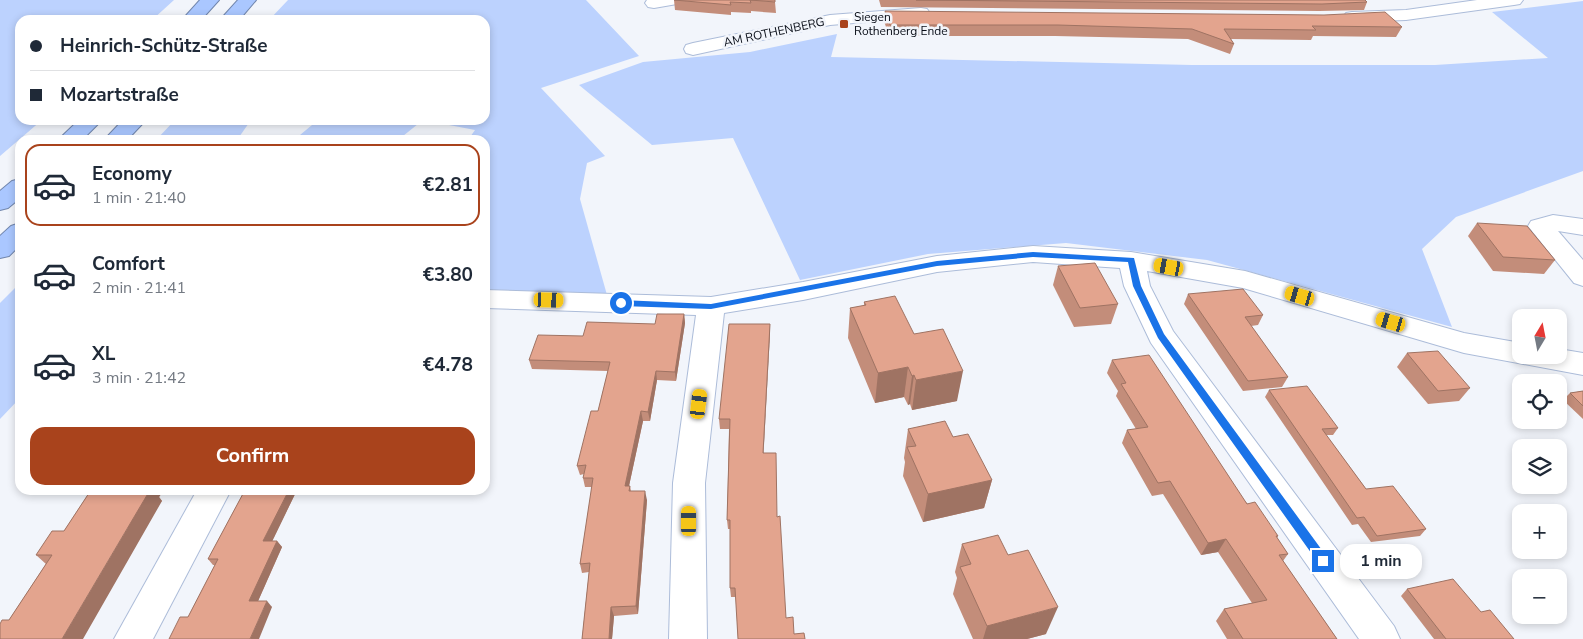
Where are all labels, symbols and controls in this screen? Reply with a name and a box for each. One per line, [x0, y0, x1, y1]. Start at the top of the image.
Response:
place label: Siegen Rothenberg Ende [854, 9, 948, 39]
street label: AM ROTHENBERG [722, 13, 826, 51]
marker: Siegen Rothenberg Ende [838, 18, 850, 30]
text: Heinrich-Schütz-Straße [60, 33, 267, 59]
text: Mozartstraße [60, 82, 179, 108]
text: Economy [92, 161, 172, 187]
icon: car [32, 163, 77, 208]
text: €2.81 [423, 172, 473, 198]
text: 1 min · 21:40 [92, 187, 186, 209]
text: Comfort [92, 251, 165, 277]
icon: car [32, 253, 77, 298]
car [1152, 257, 1185, 277]
text: €3.80 [423, 262, 473, 288]
text: 2 min · 21:41 [92, 277, 186, 299]
car [1283, 285, 1316, 307]
car [533, 292, 564, 308]
route start [610, 292, 632, 314]
north arrow [1512, 309, 1568, 364]
map controls [1512, 309, 1567, 624]
car [1374, 311, 1407, 333]
text: XL [92, 341, 115, 367]
icon: car [32, 343, 77, 388]
text: €4.78 [423, 352, 473, 378]
text: 3 min · 21:42 [92, 367, 186, 389]
button: locate [1512, 374, 1567, 429]
car [689, 388, 708, 420]
button: Confirm [30, 427, 475, 485]
button: layers [1512, 439, 1567, 494]
button: + [1512, 504, 1567, 559]
car [681, 506, 696, 536]
callout: 1 min [1340, 544, 1423, 578]
route end [1312, 550, 1334, 572]
text: 1 min [1360, 550, 1402, 572]
button: − [1512, 569, 1567, 624]

